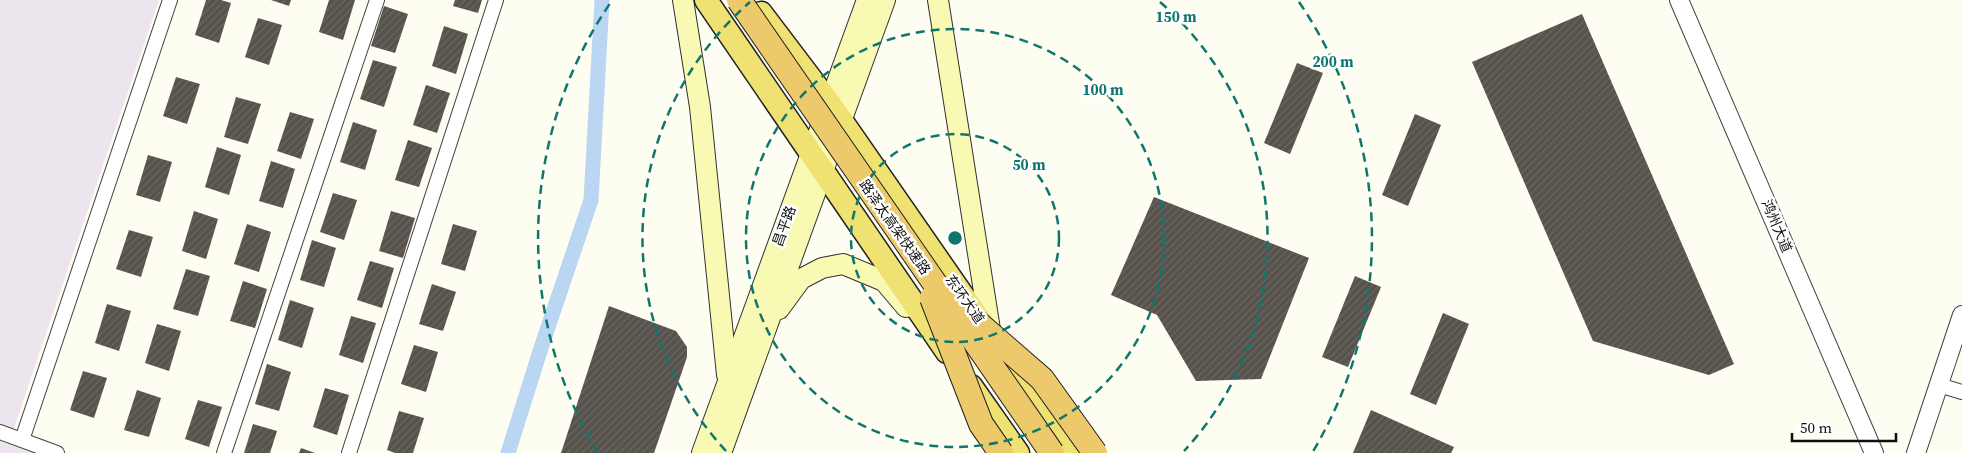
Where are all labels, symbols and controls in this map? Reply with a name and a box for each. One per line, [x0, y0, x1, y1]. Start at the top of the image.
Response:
text: 150 m [1155, 6, 1197, 27]
text: 200 m [1312, 51, 1354, 72]
text: 100 m [1082, 79, 1124, 100]
text: 50 m [1012, 154, 1046, 175]
street label: 路泽太高架快速路 [855, 175, 935, 279]
street label: 鸿州大道 [1757, 196, 1797, 256]
street label: 昌平路 [767, 203, 801, 249]
centre of rings [946, 229, 964, 247]
street label: 东环大道 [941, 270, 989, 328]
scale bar [1792, 410, 1896, 442]
text: 50 m [1800, 417, 1832, 438]

